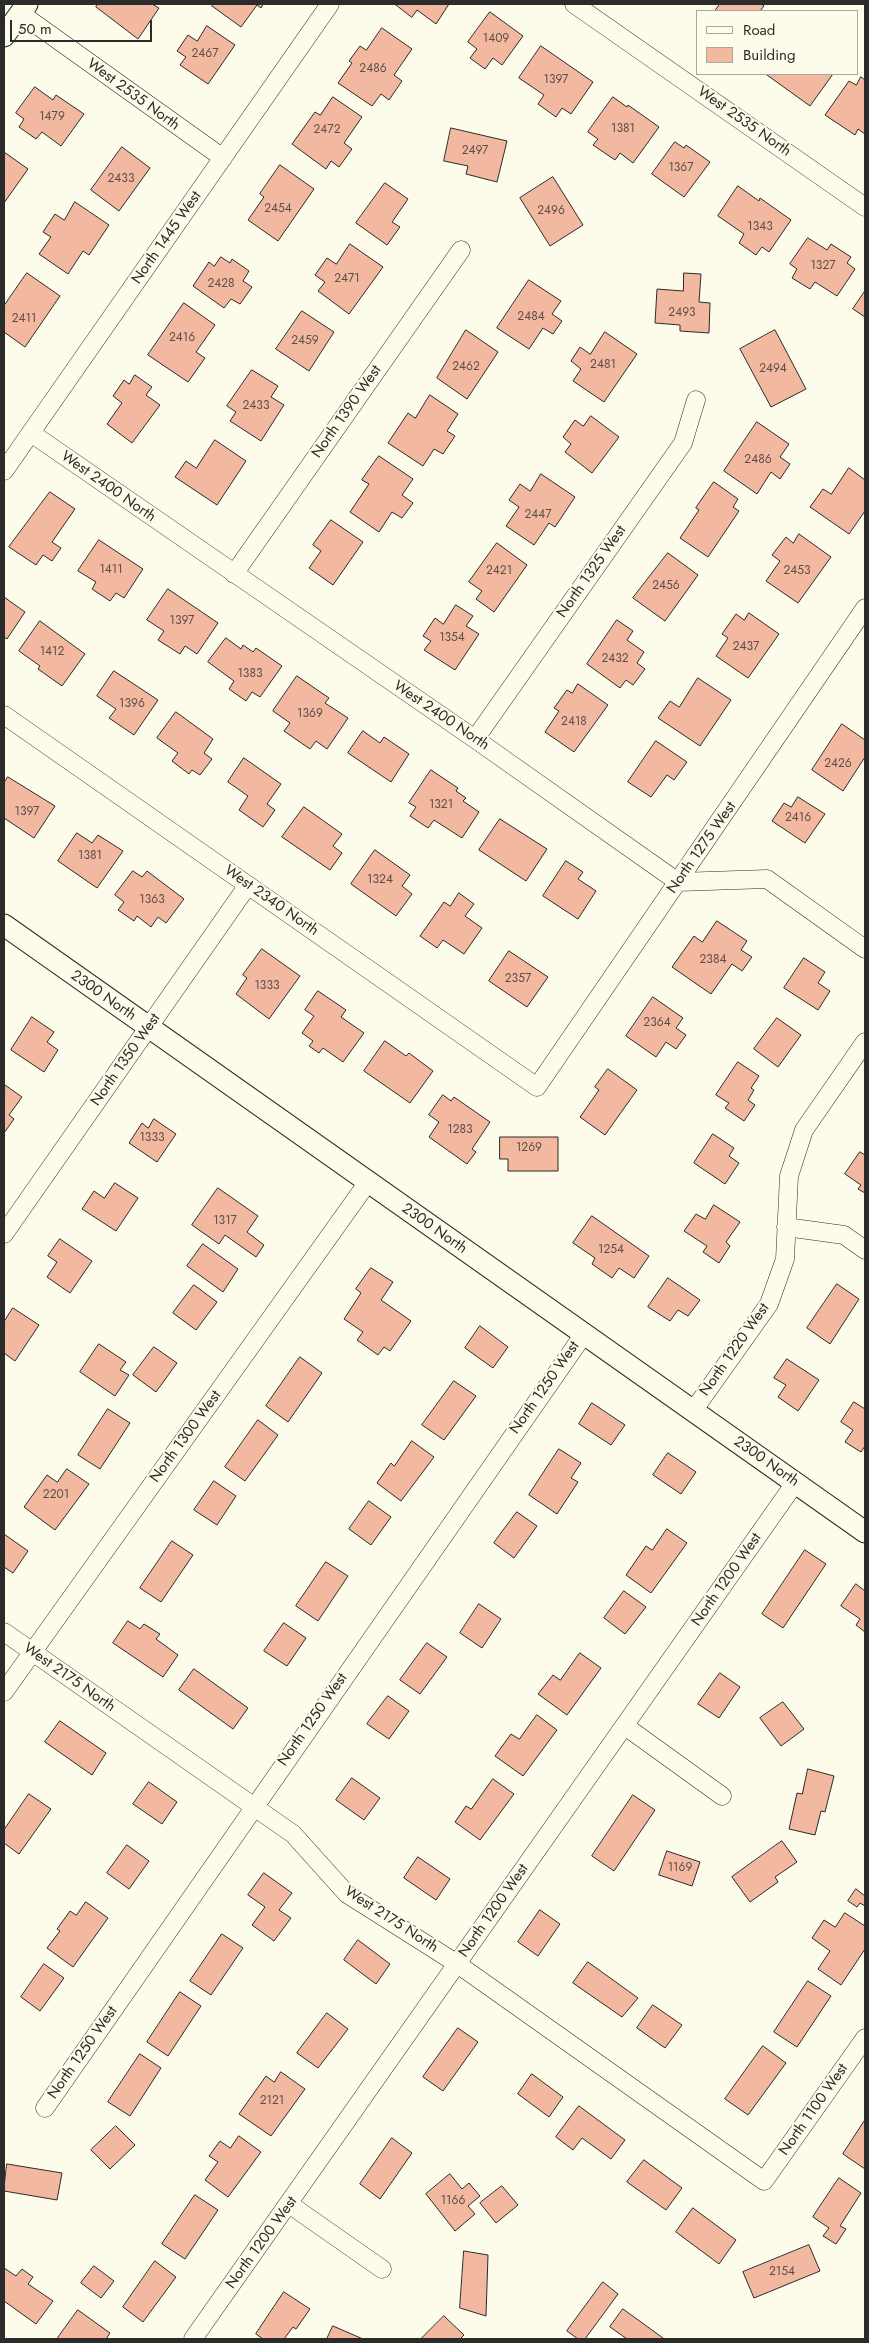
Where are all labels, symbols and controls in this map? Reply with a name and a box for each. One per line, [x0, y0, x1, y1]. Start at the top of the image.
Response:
scale bar [12, 10, 155, 42]
legend [696, 10, 859, 75]
text: 50 m [18, 18, 52, 40]
text: Road [743, 19, 775, 41]
house number: 1409 [483, 32, 509, 46]
text: Building [743, 44, 795, 66]
house number: 2467 [191, 47, 219, 61]
street label: West 2535 North [83, 55, 183, 135]
house number: 2486 [359, 62, 387, 76]
house number: 1397 [544, 73, 568, 87]
street label: West 2535 North [694, 83, 794, 161]
house number: 1479 [39, 110, 65, 124]
house number: 1381 [611, 122, 635, 136]
house number: 2472 [314, 123, 340, 137]
house number: 2497 [462, 144, 488, 158]
house number: 1367 [668, 161, 694, 175]
house number: 2433 [108, 172, 134, 186]
street label: North 1445 West [128, 188, 206, 288]
house number: 2454 [264, 202, 292, 216]
house number: 2496 [537, 204, 565, 218]
house number: 1343 [747, 220, 773, 234]
house number: 1327 [810, 259, 836, 273]
house number: 2471 [334, 272, 360, 286]
house number: 2428 [207, 277, 235, 291]
house number: 2493 [668, 306, 696, 320]
house number: 2484 [517, 310, 545, 324]
house number: 2411 [12, 312, 36, 326]
house number: 2416 [169, 331, 195, 345]
house number: 2459 [291, 334, 319, 348]
house number: 2481 [590, 358, 616, 372]
house number: 2462 [452, 360, 480, 374]
street label: North 1390 West [308, 362, 386, 462]
house number: 2494 [759, 362, 787, 376]
house number: 2433 [243, 399, 269, 413]
street label: West 2400 North [57, 448, 159, 526]
house number: 2486 [744, 453, 772, 467]
house number: 2447 [524, 508, 552, 522]
street label: North 1325 West [554, 522, 630, 622]
house number: 1411 [99, 563, 123, 577]
house number: 2421 [486, 564, 512, 578]
house number: 2453 [783, 564, 811, 578]
house number: 2456 [652, 579, 680, 593]
house number: 1397 [170, 614, 194, 628]
house number: 1354 [439, 631, 465, 645]
house number: 2437 [733, 640, 759, 654]
house number: 1412 [40, 645, 64, 659]
house number: 2432 [601, 652, 629, 666]
house number: 1383 [237, 667, 263, 681]
street label: West 2400 North [390, 677, 492, 755]
house number: 1396 [119, 697, 145, 711]
house number: 1369 [297, 707, 323, 721]
house number: 2418 [561, 715, 587, 729]
house number: 2426 [824, 757, 852, 771]
house number: 1321 [429, 798, 453, 812]
street label: North 1275 West [664, 799, 740, 897]
house number: 1397 [15, 805, 39, 819]
house number: 2416 [785, 811, 811, 825]
house number: 1381 [78, 849, 102, 863]
street label: West 2340 North [220, 862, 322, 940]
house number: 1324 [367, 873, 393, 887]
house number: 1363 [139, 893, 165, 907]
house number: 2384 [700, 953, 726, 967]
street label: 2300 North [67, 967, 139, 1025]
house number: 2357 [505, 972, 531, 986]
house number: 1333 [254, 979, 280, 993]
street label: North 1350 West [87, 1010, 165, 1110]
house number: 2364 [643, 1016, 671, 1030]
house number: 1283 [447, 1123, 473, 1137]
house number: 1333 [139, 1131, 165, 1145]
house number: 1269 [516, 1141, 542, 1155]
street label: 2300 North [398, 1200, 470, 1258]
house number: 1317 [213, 1214, 237, 1228]
house number: 1254 [598, 1243, 624, 1257]
street label: North 1220 West [696, 1300, 774, 1400]
street label: North 1250 West [506, 1338, 584, 1438]
street label: North 1300 West [147, 1387, 225, 1487]
street label: 2300 North [730, 1433, 802, 1491]
house number: 2201 [43, 1488, 69, 1502]
street label: North 1200 West [688, 1530, 766, 1630]
street label: West 2175 North [20, 1640, 118, 1716]
street label: North 1250 West [274, 1670, 352, 1770]
street label: North 1200 West [455, 1861, 533, 1961]
house number: 1169 [668, 1861, 692, 1875]
street label: West 2175 North [341, 1883, 441, 1957]
street label: North 1250 West [44, 2003, 122, 2103]
street label: North 1100 West [776, 2061, 852, 2159]
house number: 2121 [260, 2094, 284, 2108]
street label: North 1200 West [222, 2193, 302, 2293]
house number: 1166 [441, 2194, 465, 2208]
house number: 2154 [769, 2265, 795, 2279]

